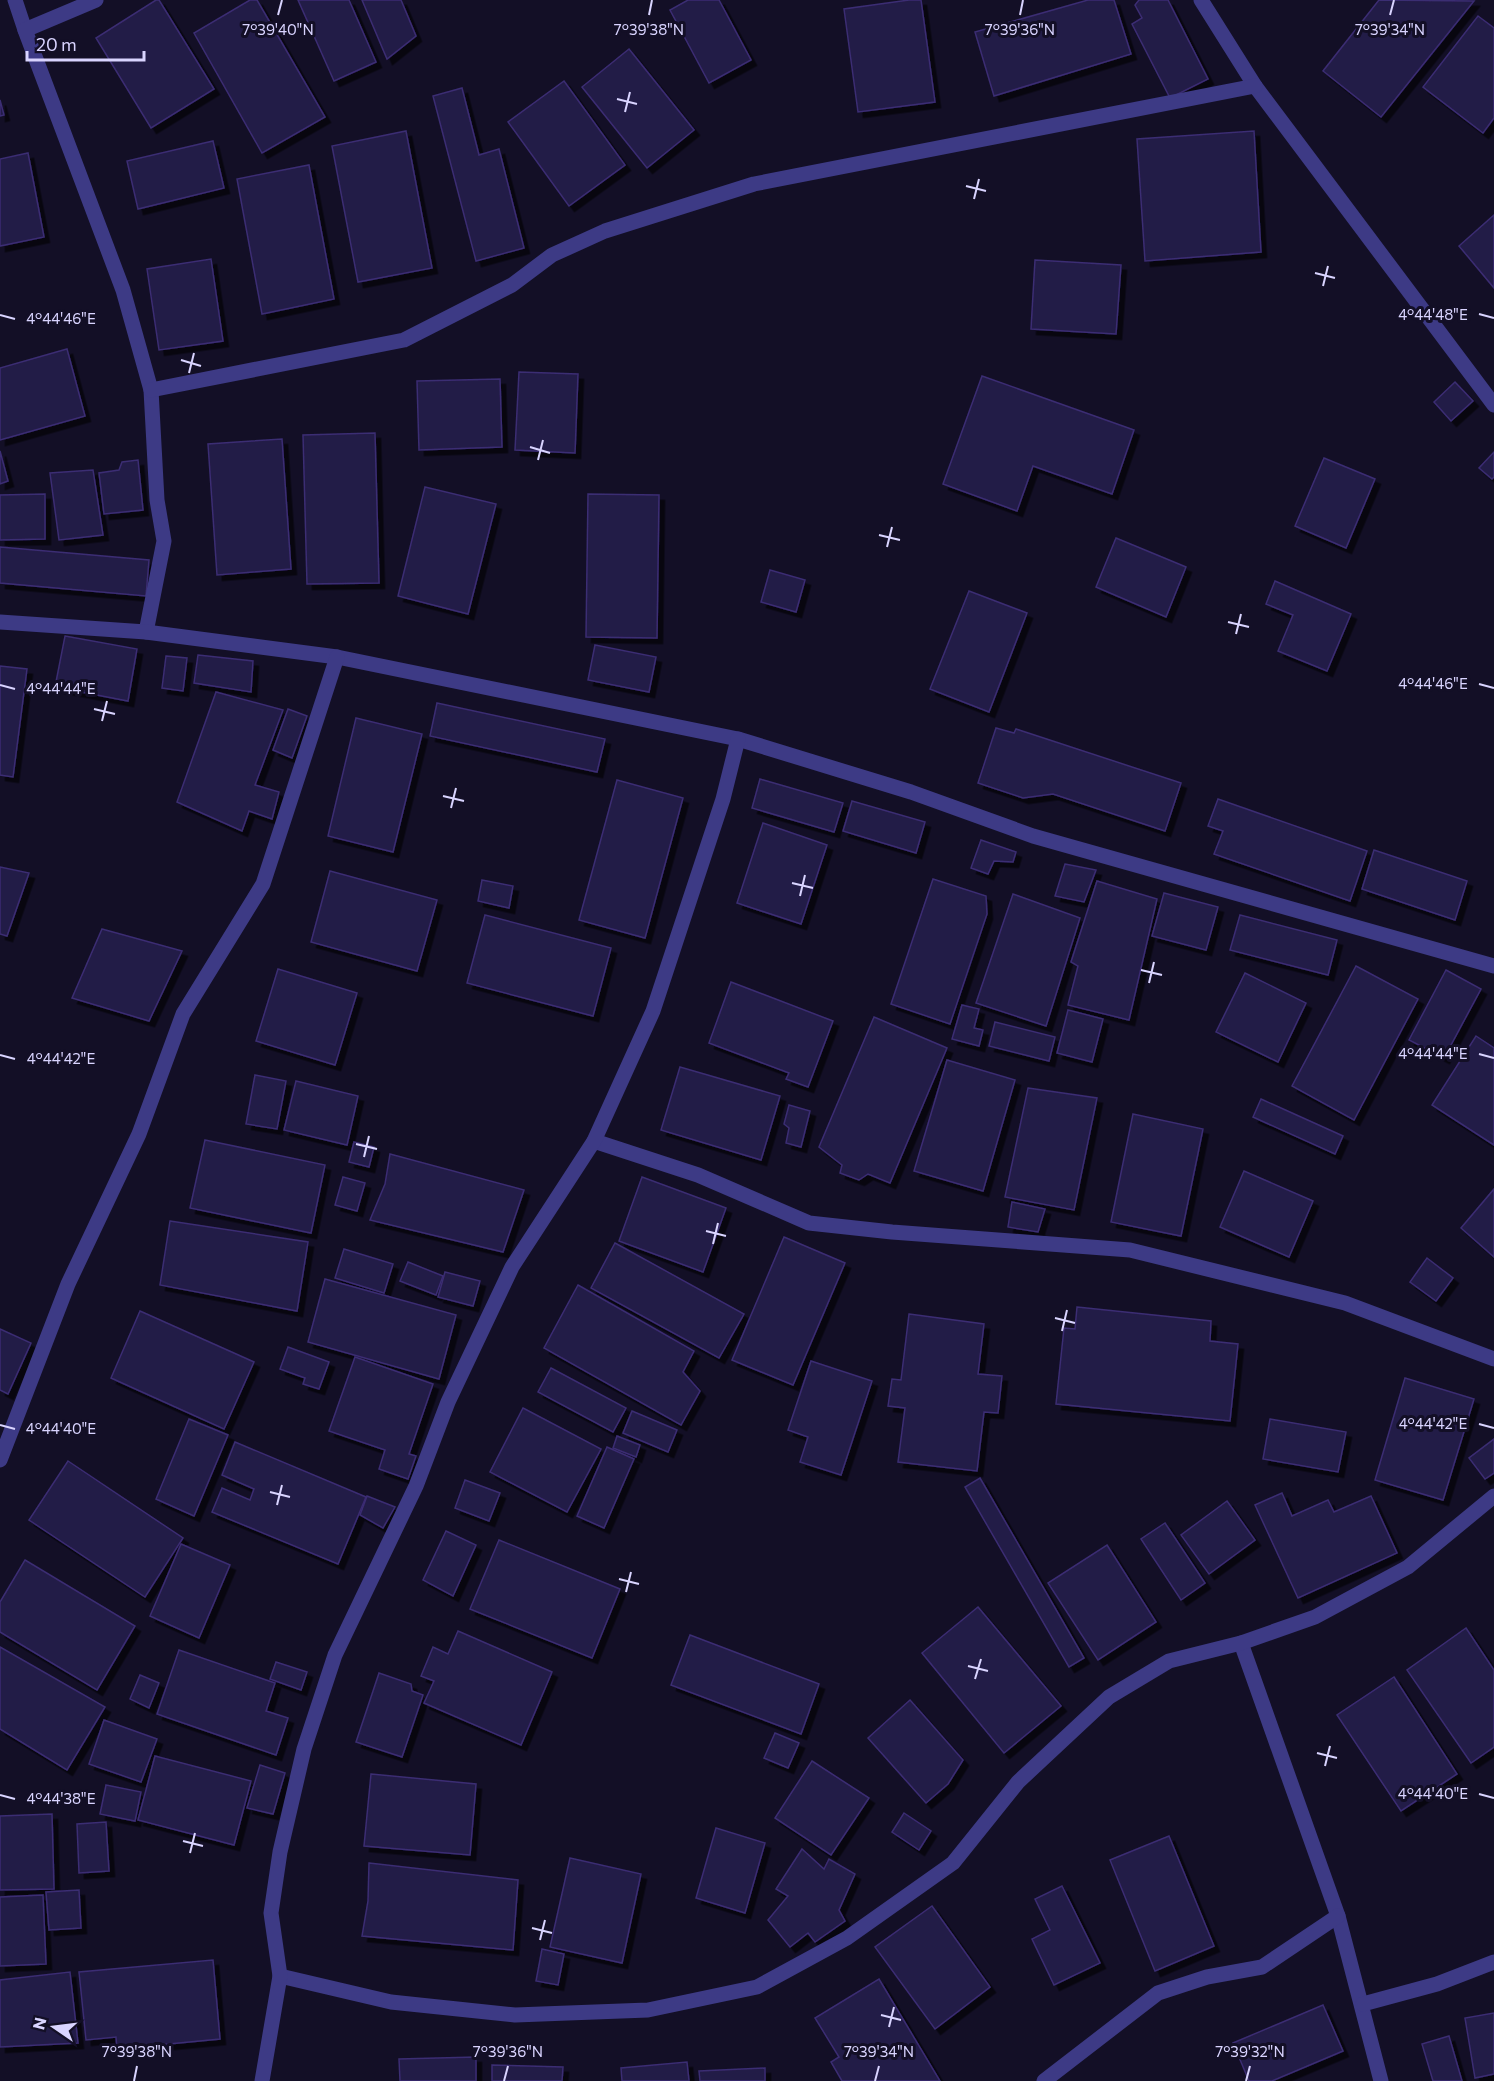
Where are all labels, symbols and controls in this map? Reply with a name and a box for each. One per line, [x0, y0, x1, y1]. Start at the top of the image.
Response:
text: 7°39'40"N [242, 20, 314, 38]
text: 7°39'38"N [614, 20, 684, 38]
text: 7°39'36"N [985, 20, 1055, 38]
text: 7°39'34"N [1355, 20, 1425, 38]
scale bar [27, 24, 144, 62]
text: 20 m [36, 33, 77, 55]
text: 4°44'48"E [1398, 305, 1468, 323]
text: 4°44'46"E [26, 309, 96, 327]
text: 4°44'46"E [1398, 674, 1468, 692]
text: 4°44'44"E [26, 679, 96, 697]
text: 4°44'44"E [1398, 1044, 1468, 1062]
text: 4°44'42"E [27, 1049, 95, 1067]
text: 4°44'42"E [1399, 1414, 1467, 1432]
text: 4°44'40"E [26, 1419, 96, 1437]
text: 4°44'40"E [1398, 1784, 1468, 1802]
text: 4°44'38"E [26, 1789, 96, 1807]
north arrow [24, 1997, 84, 2057]
text: N [28, 2015, 50, 2031]
text: 7°39'38"N [102, 2042, 172, 2060]
text: 7°39'36"N [473, 2042, 543, 2060]
text: 7°39'34"N [844, 2042, 914, 2060]
text: 7°39'32"N [1215, 2042, 1285, 2060]

